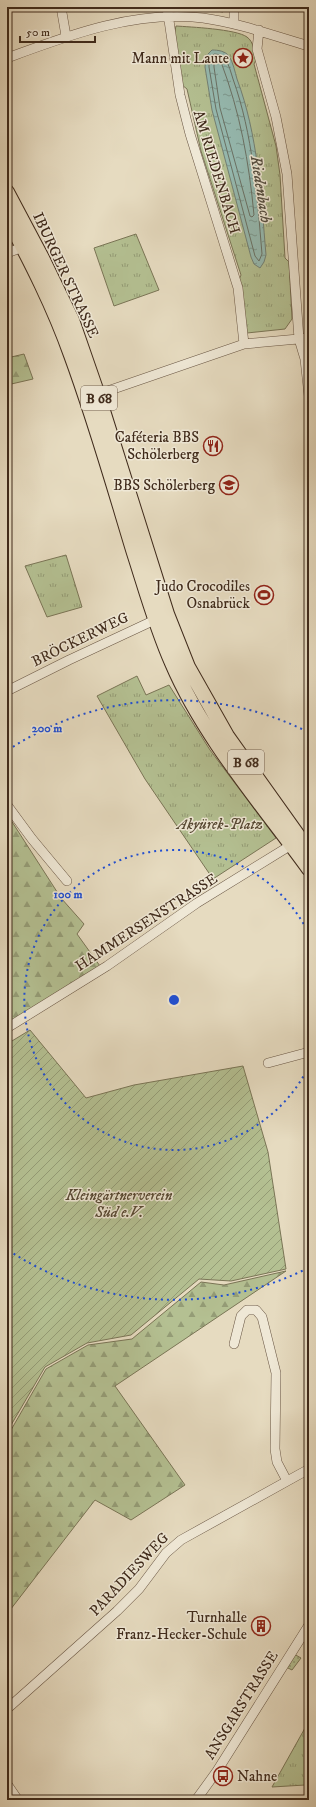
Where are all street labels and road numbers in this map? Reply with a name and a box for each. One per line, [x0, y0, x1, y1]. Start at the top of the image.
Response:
street label: AM RIEDENBACH [189, 108, 244, 236]
street label: IBURGER STRASSE [28, 209, 103, 341]
road number: B 68 [81, 386, 117, 410]
street label: BRÖCKERWEG [29, 608, 132, 671]
road number: B 68 [228, 750, 264, 774]
street label: HAMMERSENSTRASSE [72, 869, 221, 976]
street label: PARADIESWEG [86, 1528, 173, 1620]
street label: ANSGARSTRASSE [200, 1647, 283, 1763]

